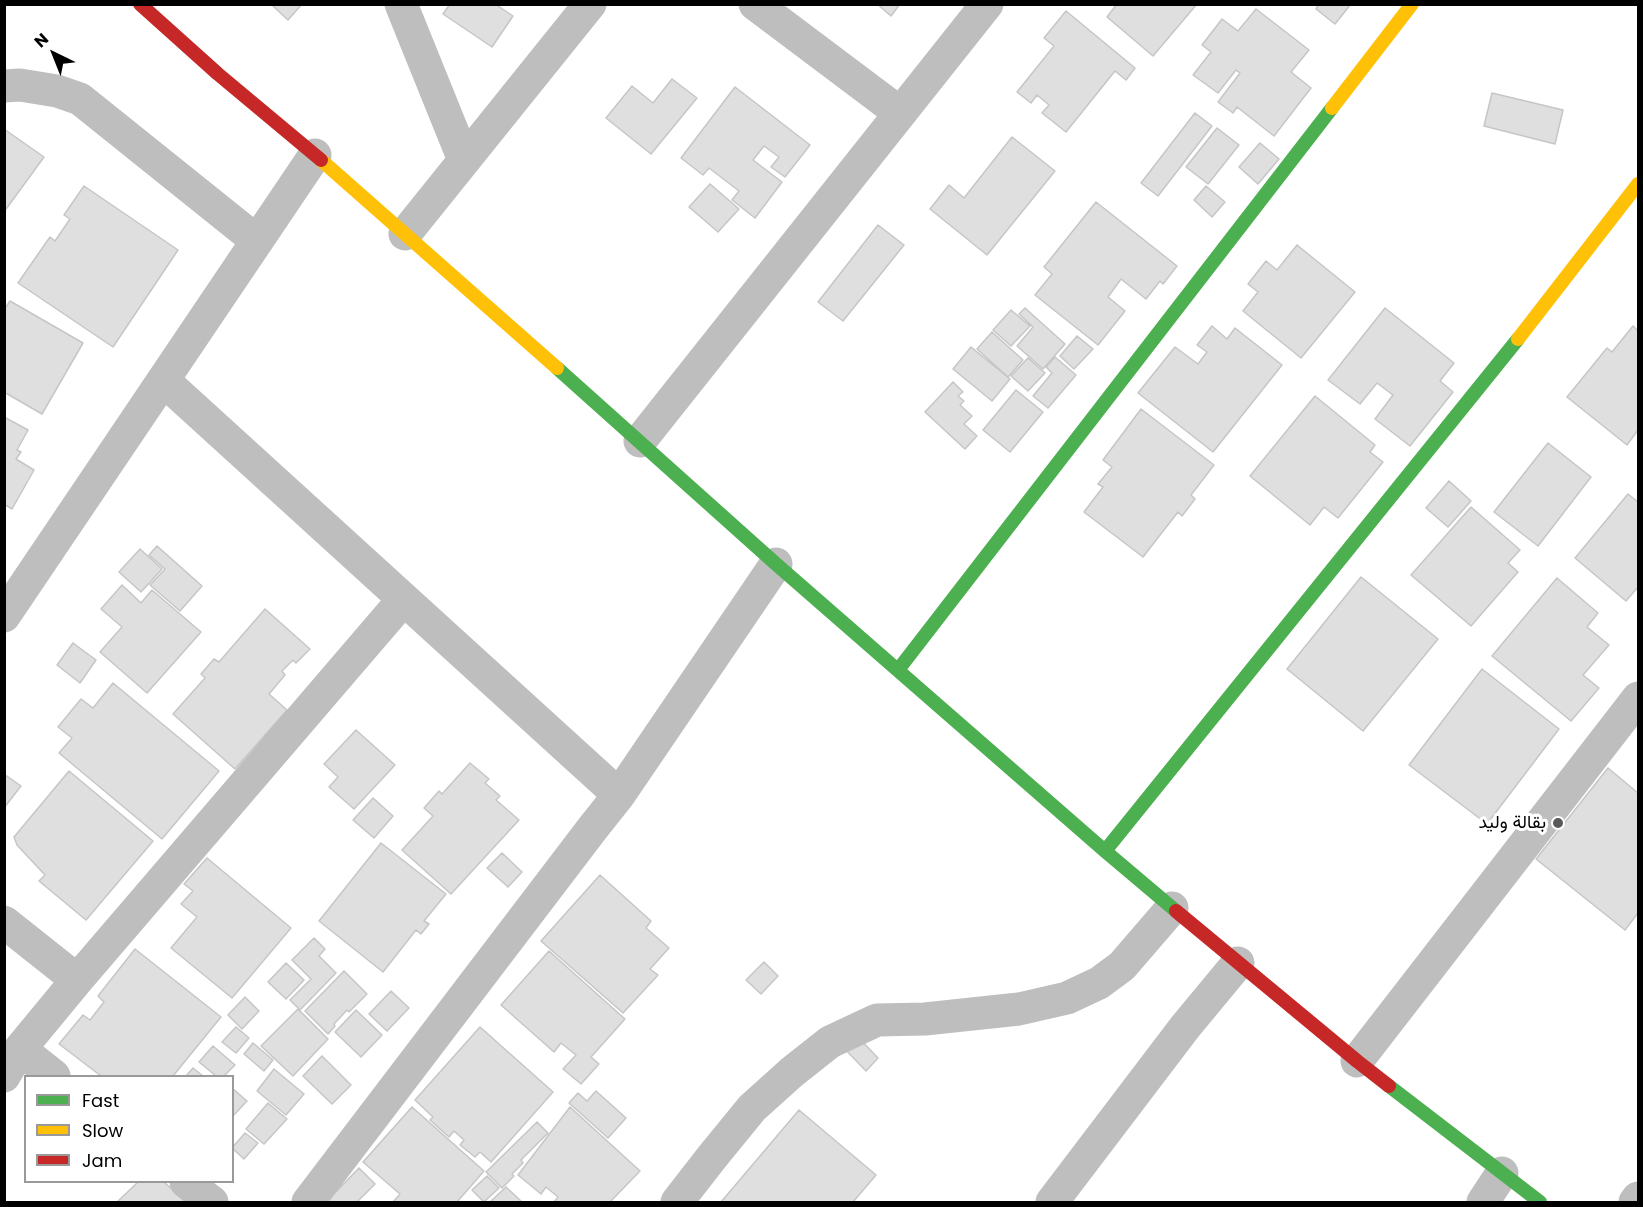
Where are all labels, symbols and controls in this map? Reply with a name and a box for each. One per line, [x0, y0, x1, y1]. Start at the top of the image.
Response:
north arrow [24, 24, 84, 84]
text: N [29, 28, 54, 53]
place label: بقالة وليد [1478, 812, 1546, 834]
marker: بقالة وليد [1551, 816, 1565, 830]
legend [24, 1075, 234, 1183]
text: Fast [82, 1088, 119, 1113]
text: Slow [82, 1118, 123, 1143]
text: Jam [82, 1148, 122, 1173]

